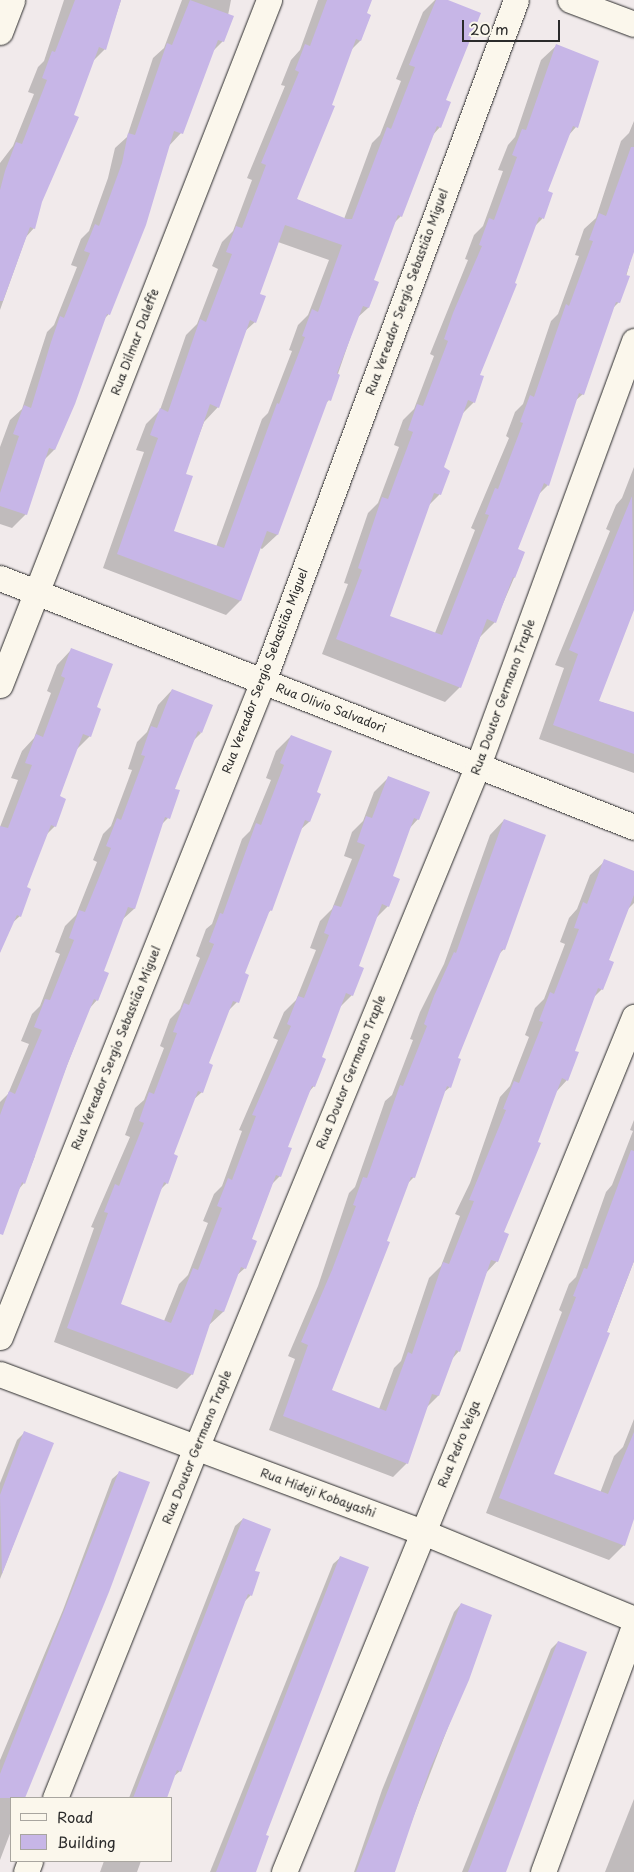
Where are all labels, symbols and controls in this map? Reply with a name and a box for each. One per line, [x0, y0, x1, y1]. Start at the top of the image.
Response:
scale bar [464, 10, 562, 42]
text: 20 m [470, 17, 509, 40]
street label: Rua Vereador Sergio Sebastião Miguel [362, 186, 452, 398]
street label: Rua Dilmar Daleffe [108, 287, 162, 397]
street label: Rua Vereador Sergio Sebastião Miguel [219, 565, 311, 777]
street label: Rua Doutor Germano Traple [468, 617, 538, 777]
street label: Rua Olivio Salvadori [274, 680, 388, 736]
street label: Rua Vereador Sergio Sebastião Miguel [68, 943, 164, 1153]
street label: Rua Doutor Germano Traple [313, 992, 389, 1152]
street label: Rua Doutor Germano Traple [159, 1367, 235, 1527]
street label: Rua Pedro Veiga [435, 1397, 483, 1491]
street label: Rua Hideji Kobayashi [258, 1465, 378, 1521]
legend [10, 1797, 172, 1862]
text: Road [57, 1805, 93, 1828]
text: Building [57, 1830, 116, 1853]

